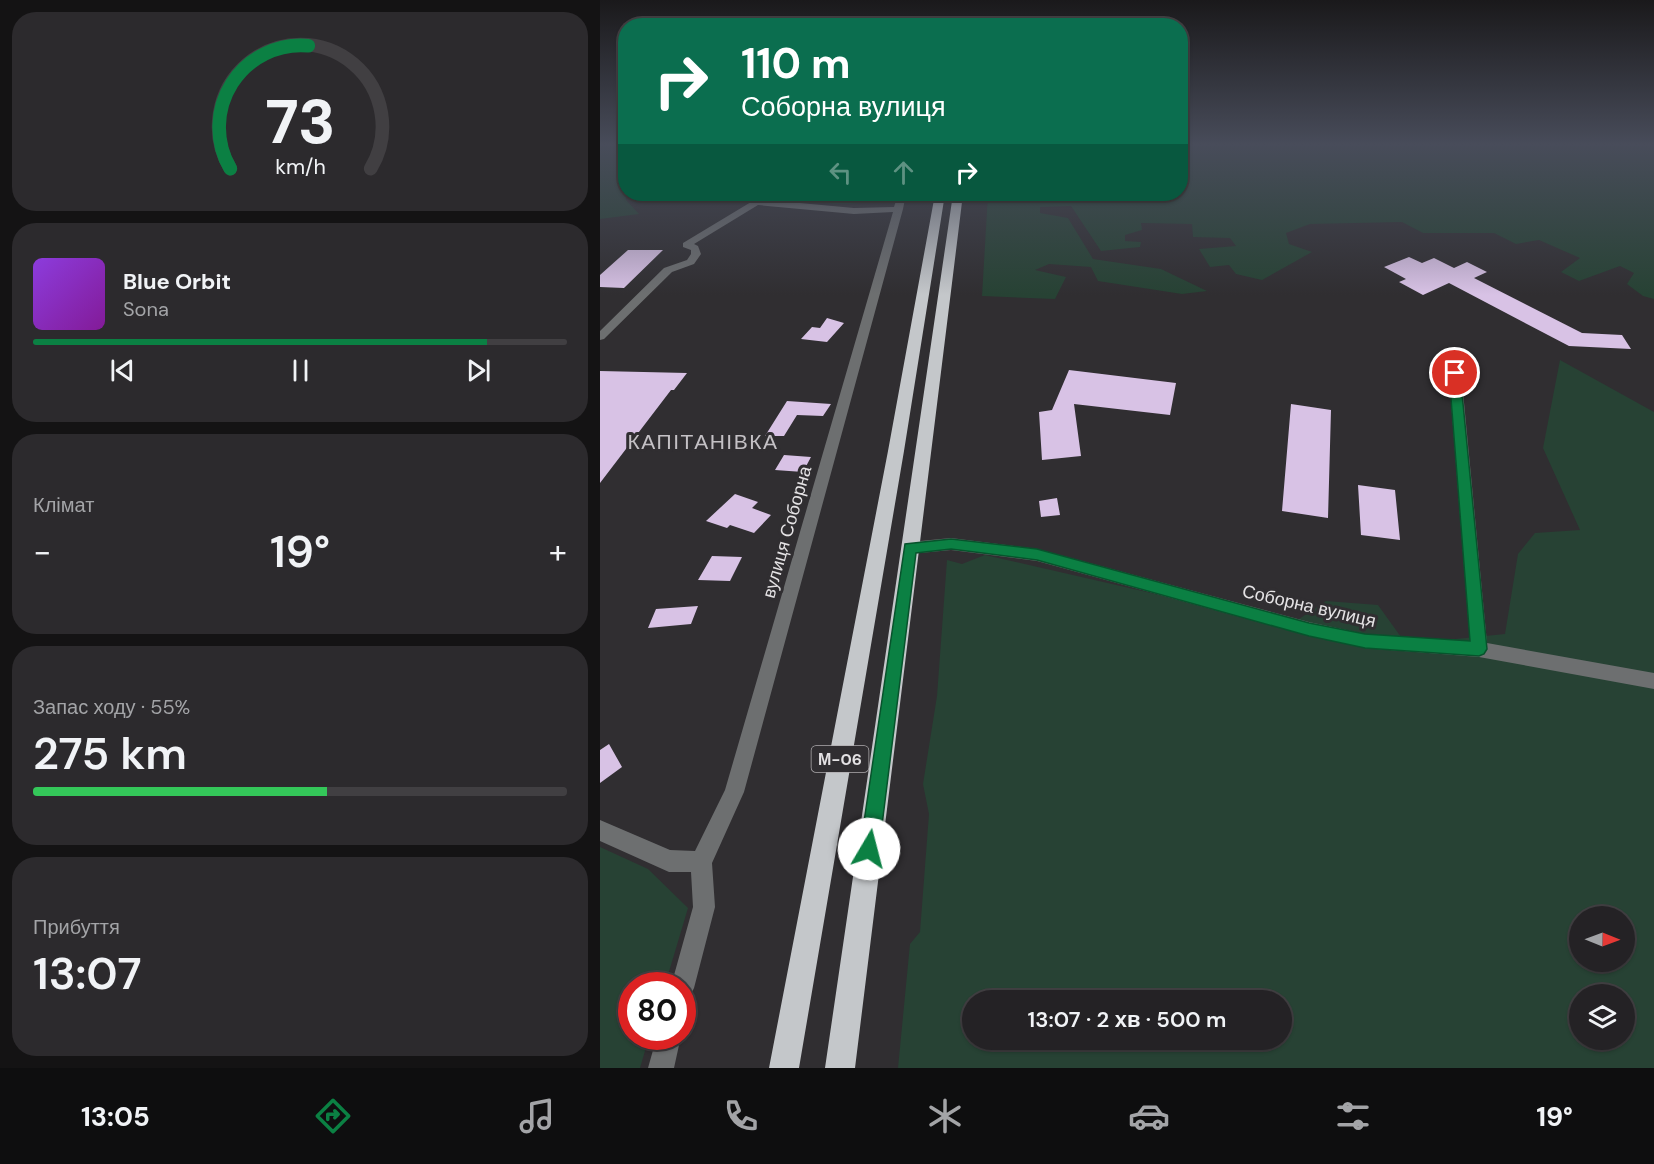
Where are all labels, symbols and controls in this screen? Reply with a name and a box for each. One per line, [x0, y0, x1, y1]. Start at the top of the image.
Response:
text: 110 m [741, 36, 851, 91]
icon: right [642, 42, 720, 120]
text: 73 [265, 81, 335, 162]
text: Соборна вулиця [741, 89, 946, 124]
text: km/h [275, 153, 325, 181]
icon: left [824, 156, 857, 189]
icon: ahead [887, 156, 920, 189]
icon: right [950, 156, 983, 189]
text: Blue Orbit [123, 267, 231, 296]
text: Sona [123, 296, 169, 322]
pin [1429, 347, 1480, 398]
icon: previous [106, 354, 139, 387]
icon: pause [284, 354, 317, 387]
icon: next [462, 354, 495, 387]
icon: arrive [1438, 356, 1471, 389]
district label: КАПІТАНІВКА [628, 428, 778, 456]
street label: вулиця Соборна [757, 462, 818, 601]
text: Клімат [33, 492, 94, 518]
text: 19° [270, 522, 330, 581]
text: − [33, 530, 51, 573]
text: + [549, 530, 567, 573]
street label: Соборна вулиця [1240, 579, 1378, 633]
text: Запас ходу · 55% [33, 694, 190, 720]
text: 275 km [33, 724, 187, 783]
road number: М-06 [812, 746, 868, 772]
position arrow [837, 817, 901, 881]
north arrow [1569, 906, 1635, 972]
map controls [1569, 906, 1635, 1050]
text: Прибуття [33, 914, 120, 940]
text: 13:07 [33, 944, 142, 1003]
speed limit sign: 80 [618, 972, 696, 1050]
button: layers [1569, 984, 1635, 1050]
text: 13:07 · 2 хв · 500 m [1028, 1005, 1226, 1034]
icon: directions [312, 1095, 354, 1137]
icon: music [516, 1095, 558, 1137]
icon: phone [720, 1095, 762, 1137]
icon: climate [924, 1095, 966, 1137]
icon: car [1128, 1095, 1170, 1137]
icon: filters [1332, 1095, 1374, 1137]
text: 13:05 [81, 1099, 150, 1134]
text: 19° [1536, 1099, 1573, 1134]

